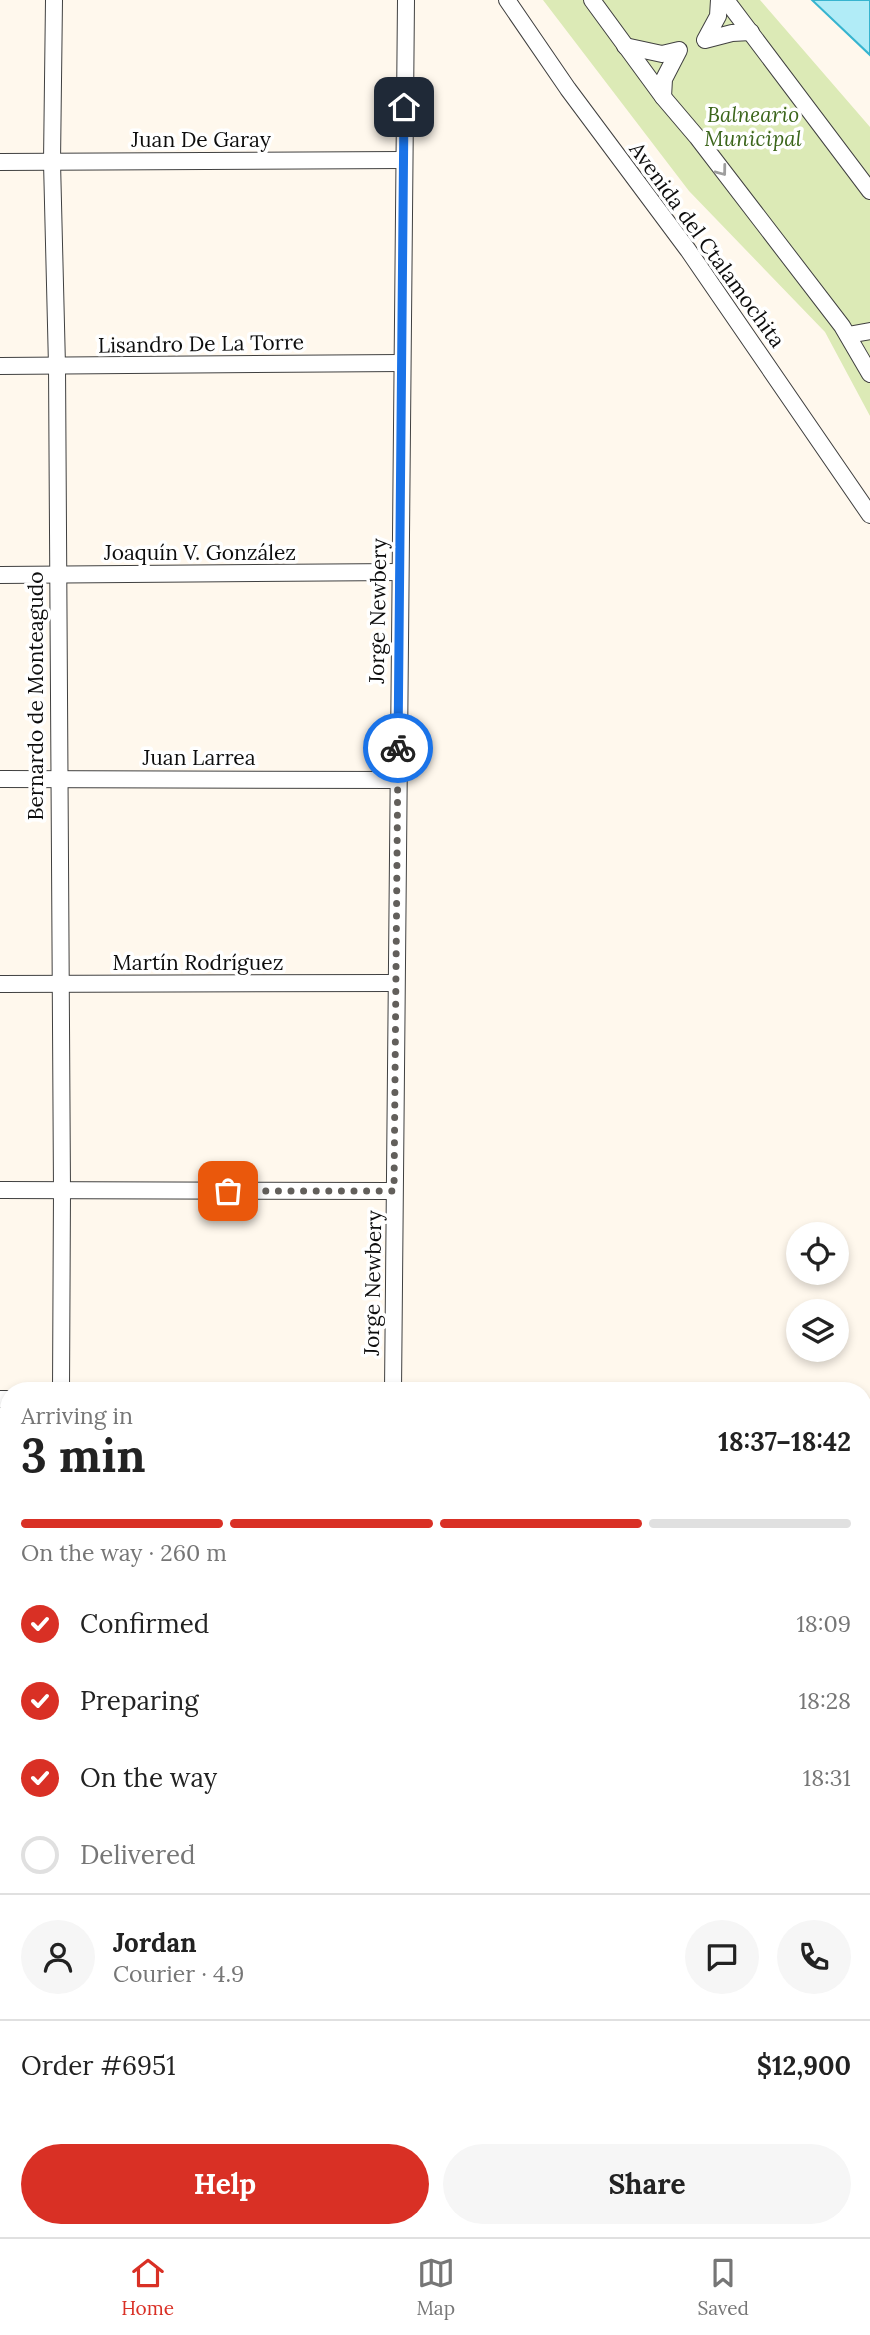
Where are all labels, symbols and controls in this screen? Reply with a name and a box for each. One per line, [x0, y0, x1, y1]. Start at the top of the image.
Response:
pin [374, 77, 434, 137]
icon: home [385, 88, 423, 126]
park label: Balneario Municipal [704, 101, 802, 152]
street label: Juan De Garay [130, 126, 271, 153]
street label: Avenida del Ctalamochita [623, 136, 791, 353]
one-way arrow [714, 163, 727, 176]
street label: Lisandro De La Torre [98, 328, 304, 359]
street label: Jorge Newbery [363, 538, 392, 685]
street label: Joaquín V. González [103, 539, 296, 566]
street label: Bernardo de Monteagudo [22, 571, 49, 821]
courier [363, 713, 433, 783]
icon: bike [379, 729, 417, 767]
street label: Juan Larrea [141, 744, 256, 771]
street label: Martín Rodríguez [113, 949, 283, 976]
pin [198, 1161, 258, 1221]
icon: bag [209, 1172, 247, 1210]
street label: Jorge Newbery [358, 1210, 387, 1357]
map controls [786, 1222, 849, 1362]
button: locate [786, 1222, 849, 1285]
button: layers [786, 1299, 849, 1362]
text: Arriving in [21, 1401, 133, 1430]
text: 18:37–18:42 [718, 1425, 851, 1458]
text: 3 min [21, 1426, 146, 1485]
text: On the way · 260 m [21, 1538, 227, 1567]
icon: check [21, 1605, 59, 1643]
text: Confirmed [80, 1607, 209, 1640]
text: 18:09 [796, 1609, 851, 1638]
icon: check [21, 1682, 59, 1720]
text: Preparing [80, 1684, 199, 1717]
text: 18:28 [799, 1686, 851, 1715]
icon: check [21, 1759, 59, 1797]
text: On the way [80, 1761, 217, 1794]
text: 18:31 [803, 1763, 851, 1792]
text: Delivered [80, 1838, 196, 1871]
button: person [21, 1920, 95, 1994]
button: chat [685, 1920, 759, 1994]
button: phone [777, 1920, 851, 1994]
text: Jordan [113, 1926, 197, 1959]
text: Courier · 4.9 [113, 1959, 244, 1988]
text: Order #6951 [21, 2049, 176, 2082]
text: $12,900 [757, 2049, 851, 2082]
button: Help [21, 2144, 429, 2224]
button: Share [443, 2144, 851, 2224]
tab: Home [121, 2254, 174, 2320]
tab: Map [416, 2254, 455, 2320]
tab: Saved [697, 2254, 749, 2320]

